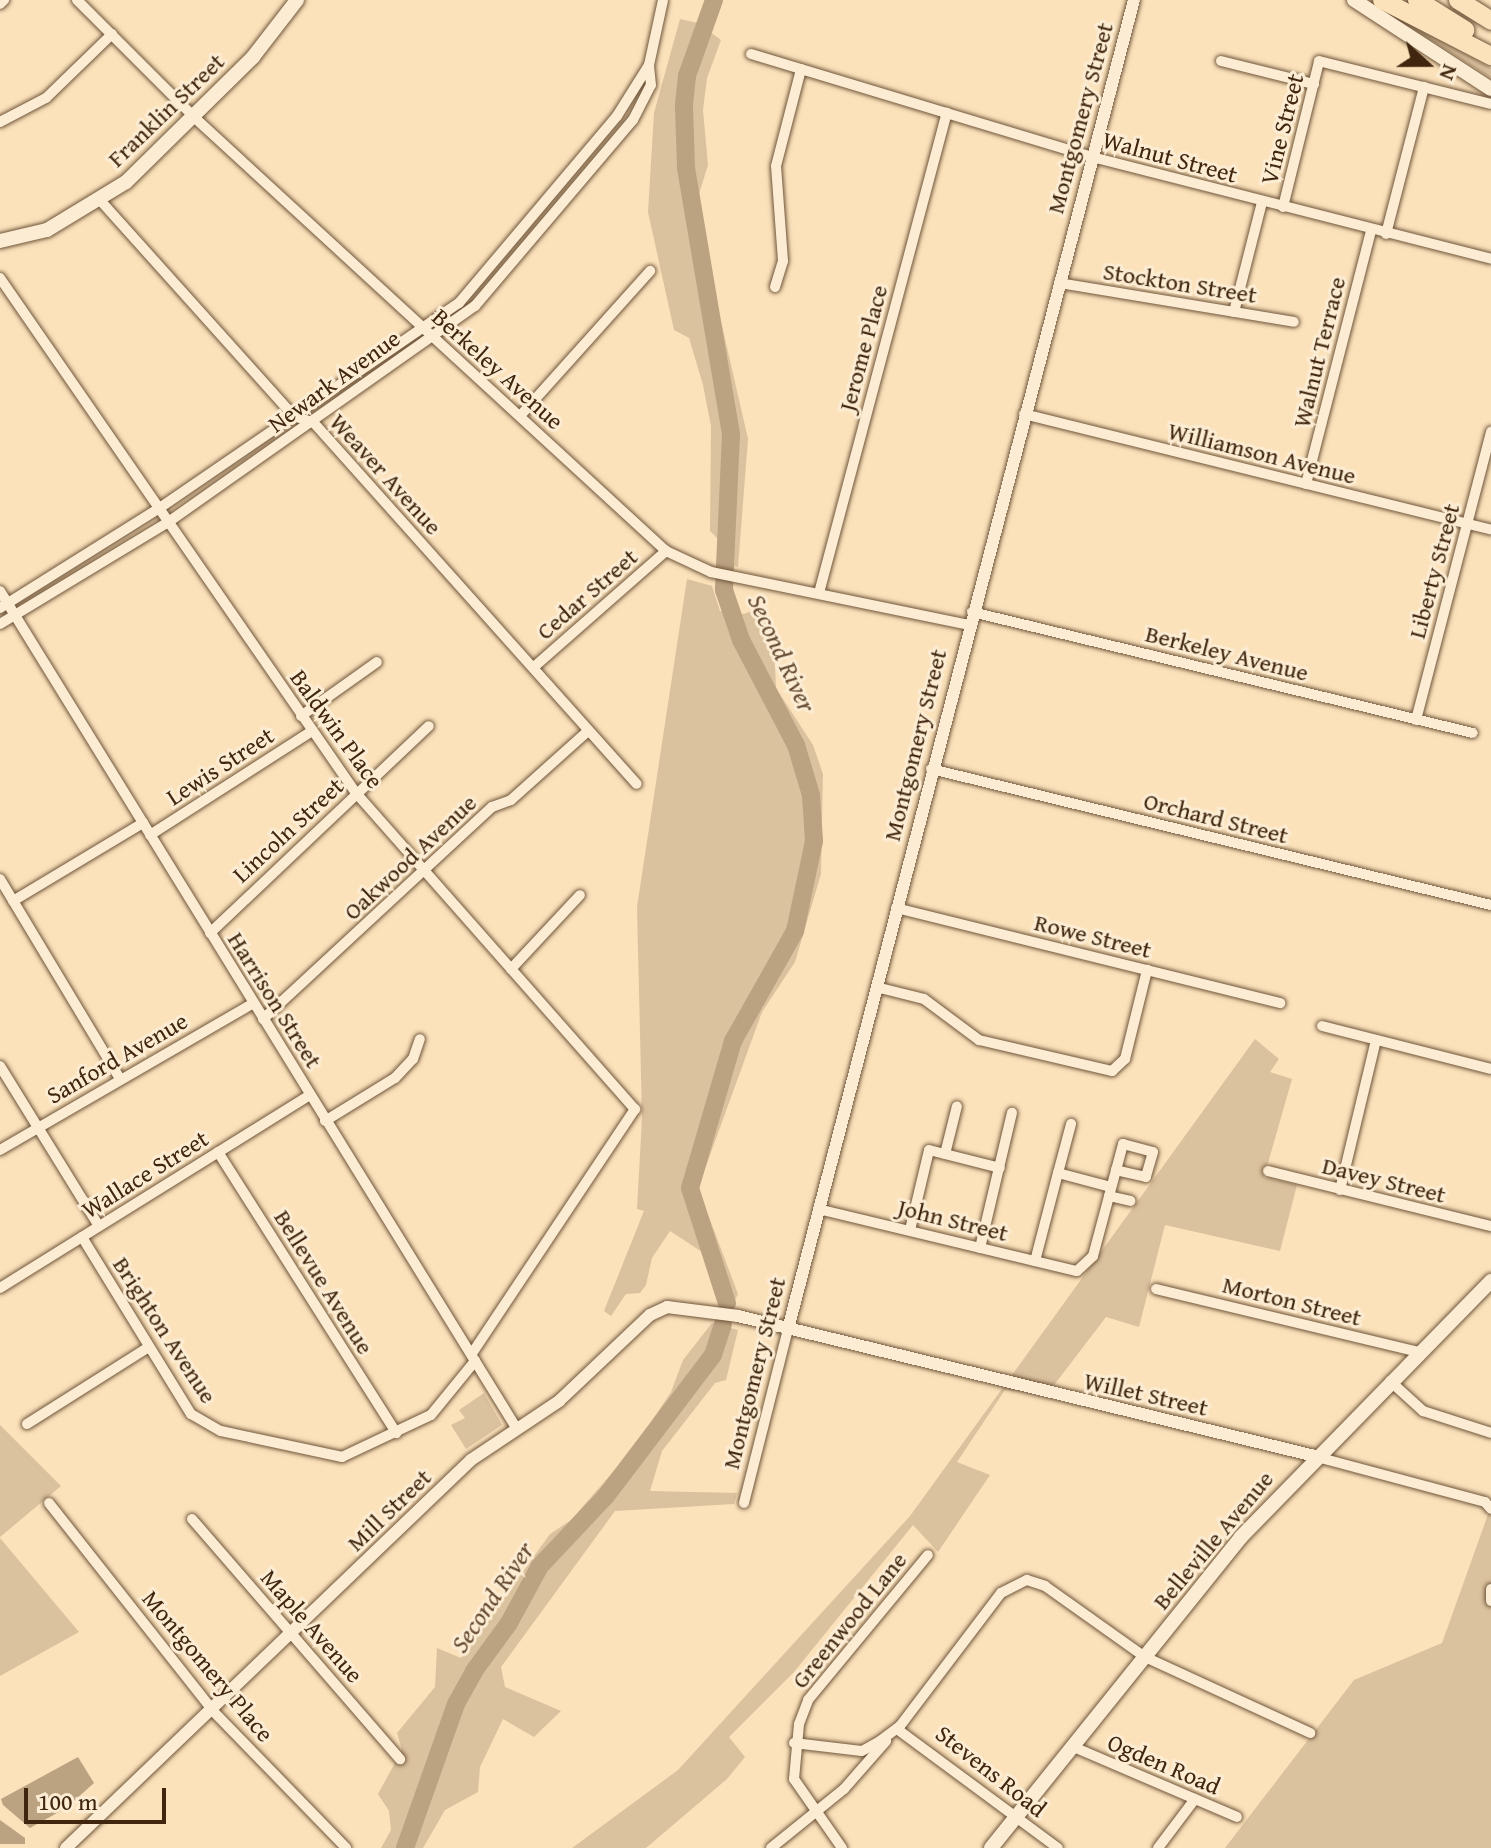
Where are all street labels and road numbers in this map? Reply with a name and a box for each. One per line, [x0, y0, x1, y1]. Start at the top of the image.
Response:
street label: Montgomery Street [1041, 19, 1119, 217]
street label: Franklin Street [102, 47, 230, 173]
street label: Vine Street [1254, 71, 1310, 187]
street label: Walnut Street [1099, 125, 1241, 189]
street label: Stockton Street [1101, 257, 1259, 309]
street label: Walnut Terrace [1286, 274, 1352, 430]
street label: Jerome Place [832, 282, 894, 414]
street label: Berkeley Avenue [426, 303, 570, 435]
street label: Newark Avenue [262, 323, 406, 439]
street label: Weaver Avenue [324, 407, 448, 541]
street label: Williamson Avenue [1165, 416, 1359, 490]
street label: Liberty Street [1402, 500, 1466, 642]
street label: Cedar Street [531, 542, 643, 646]
street label: Berkeley Avenue [1143, 619, 1311, 687]
street label: Montgomery Street [877, 646, 953, 844]
street label: Baldwin Place [284, 664, 390, 794]
street label: Lewis Street [161, 721, 279, 811]
street label: Lincoln Street [227, 771, 349, 889]
street label: Orchard Street [1141, 786, 1291, 850]
street label: Oakwood Avenue [338, 788, 482, 926]
street label: Rowe Street [1032, 908, 1154, 964]
street label: Harrison Street [222, 927, 328, 1073]
street label: Sanford Avenue [41, 1006, 193, 1110]
street label: Wallace Street [77, 1124, 213, 1224]
street label: Davey Street [1319, 1151, 1449, 1209]
street label: John Street [895, 1192, 1011, 1248]
street label: Bellevue Avenue [268, 1204, 380, 1360]
street label: Brighton Avenue [107, 1251, 223, 1409]
street label: Morton Street [1220, 1270, 1364, 1332]
street label: Montgomery Street [716, 1274, 792, 1472]
street label: Willet Street [1081, 1366, 1211, 1422]
street label: Mill Street [341, 1463, 437, 1557]
street label: Belleville Avenue [1147, 1465, 1279, 1615]
street label: Greenwood Lane [785, 1546, 913, 1694]
street label: Maple Avenue [255, 1563, 369, 1689]
street label: Montgomery Place [136, 1584, 280, 1748]
street label: Stevens Road [930, 1719, 1052, 1823]
street label: Ogden Road [1103, 1727, 1225, 1801]

